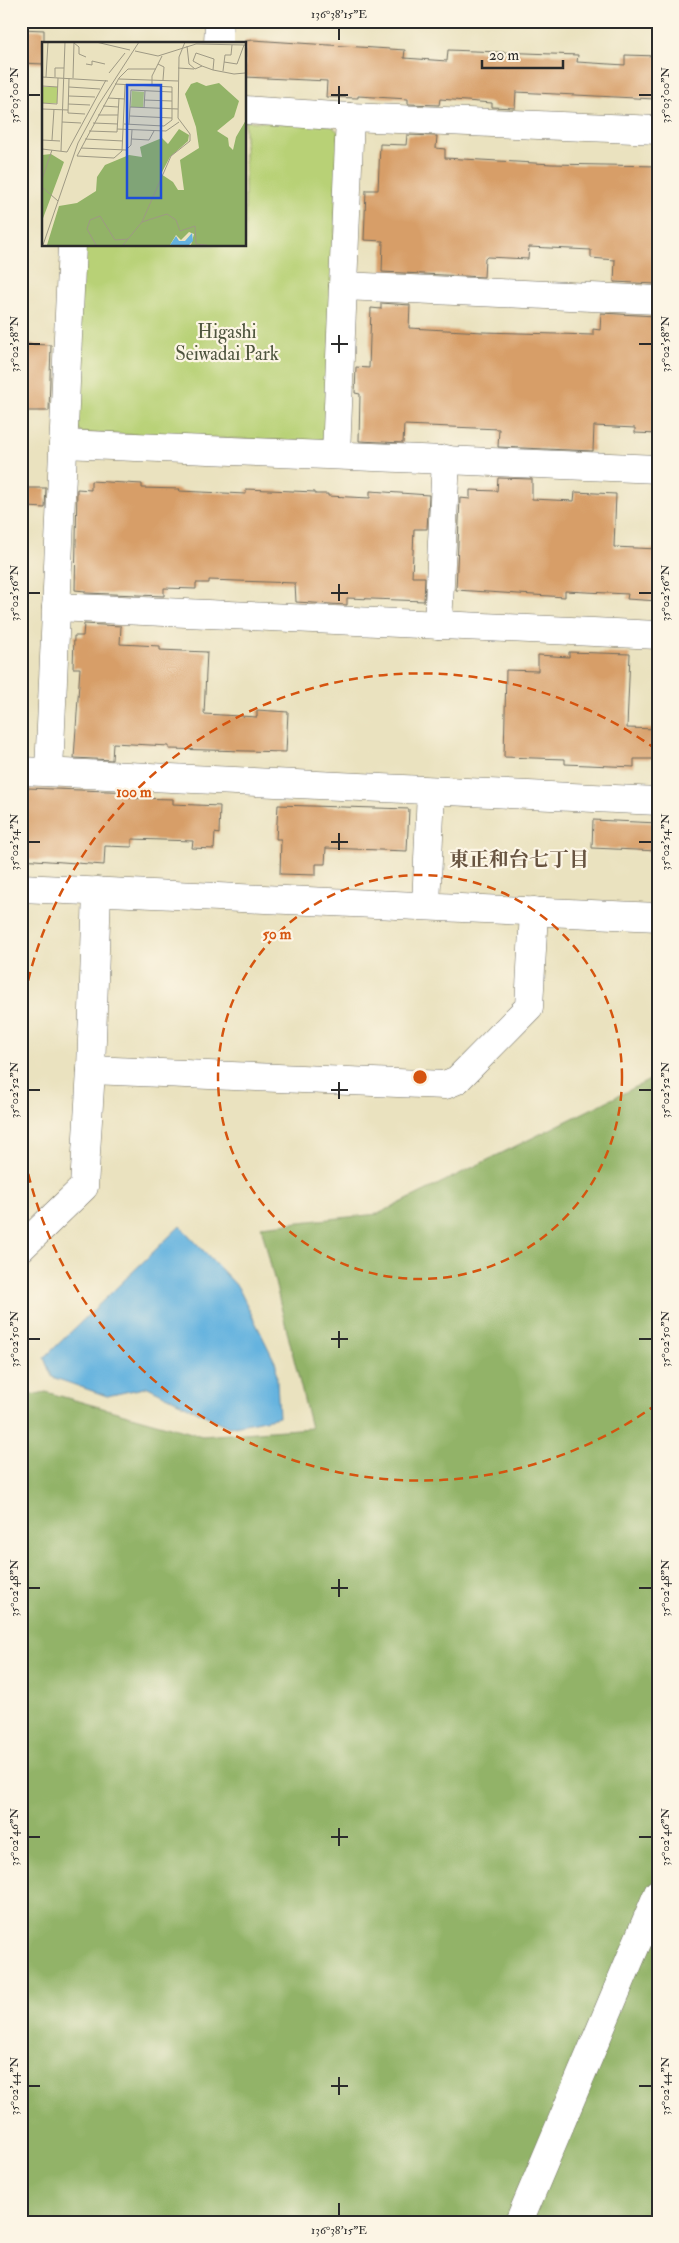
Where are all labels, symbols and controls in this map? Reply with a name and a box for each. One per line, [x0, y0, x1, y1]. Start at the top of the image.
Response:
text: 136°38'15"E [311, 7, 367, 22]
scale bar [482, 38, 563, 70]
inset map [42, 42, 246, 246]
text: 20 m [489, 46, 519, 65]
text: 35°03'00"N [7, 67, 22, 123]
text: 35°03'00"N [658, 67, 673, 123]
text: 35°02'58"N [7, 316, 22, 372]
text: 35°02'58"N [658, 316, 673, 372]
park label: Higashi Seiwadai Park [175, 320, 279, 366]
text: 35°02'56"N [7, 564, 22, 621]
text: 35°02'56"N [658, 564, 673, 621]
text: 100 m [116, 783, 152, 802]
text: 35°02'54"N [7, 813, 22, 870]
text: 35°02'54"N [658, 813, 673, 870]
district label: 東正和台七丁目 [449, 847, 589, 872]
text: 50 m [263, 925, 292, 944]
text: 35°02'52"N [7, 1061, 22, 1118]
text: 35°02'52"N [658, 1061, 673, 1118]
centre of rings [411, 1068, 429, 1086]
text: 35°02'50"N [7, 1310, 22, 1367]
text: 35°02'50"N [658, 1310, 673, 1367]
text: 35°02'48"N [7, 1559, 22, 1617]
text: 35°02'48"N [658, 1559, 673, 1617]
text: 35°02'46"N [7, 1808, 22, 1866]
text: 35°02'46"N [658, 1808, 673, 1866]
text: 35°02'44"N [7, 2057, 22, 2115]
text: 35°02'44"N [658, 2057, 673, 2115]
text: 136°38'15"E [311, 2223, 367, 2238]

